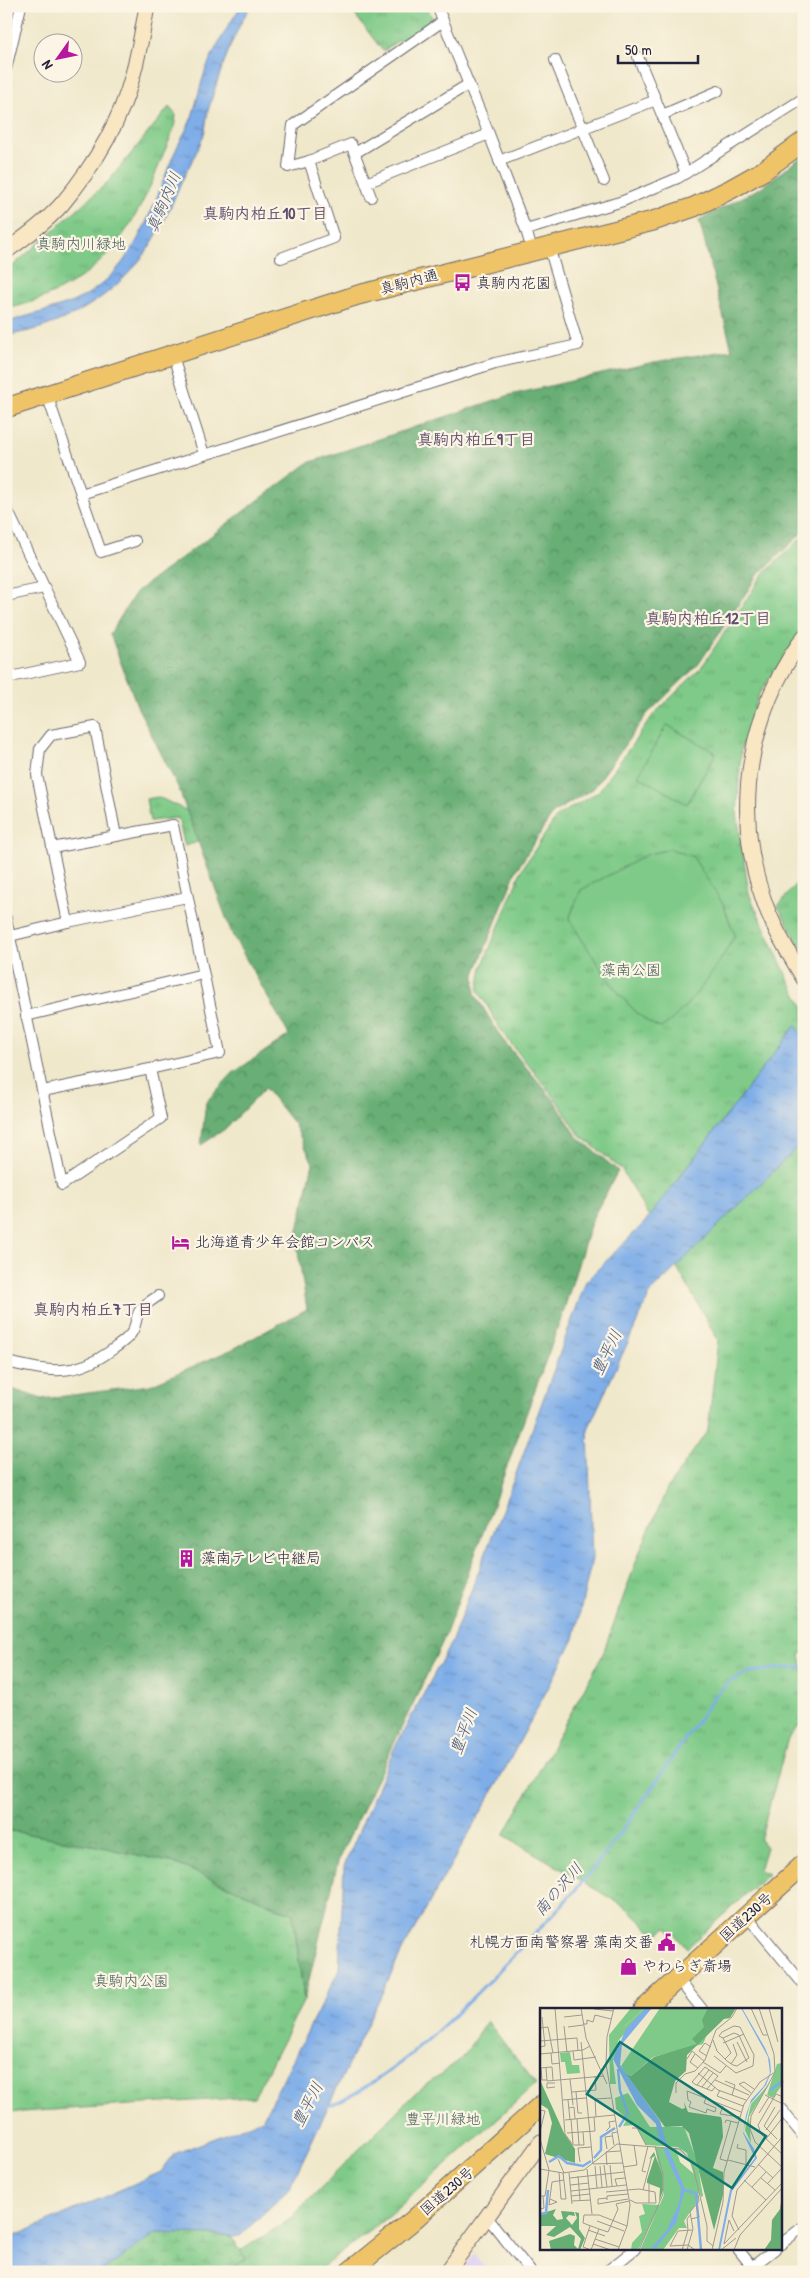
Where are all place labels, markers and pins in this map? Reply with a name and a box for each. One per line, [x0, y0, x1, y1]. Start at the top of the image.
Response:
place label: 真駒内花園 [476, 272, 551, 293]
bus stop icon: 真駒内花園 [452, 273, 472, 293]
place label: 北海道青少年会館コンパス [195, 1231, 374, 1252]
hotel icon: 北海道青少年会館コンパス [171, 1232, 191, 1252]
place label: 藻南テレビ中継局 [201, 1547, 321, 1568]
building icon: 藻南テレビ中継局 [177, 1548, 197, 1568]
place label: 札幌方面南警察署 藻南交番 [470, 1931, 653, 1952]
public building icon: 札幌方面南警察署 藻南交番 [657, 1932, 677, 1952]
place label: やわらぎ斎場 [642, 1955, 732, 1976]
shop icon: やわらぎ斎場 [618, 1956, 638, 1976]

